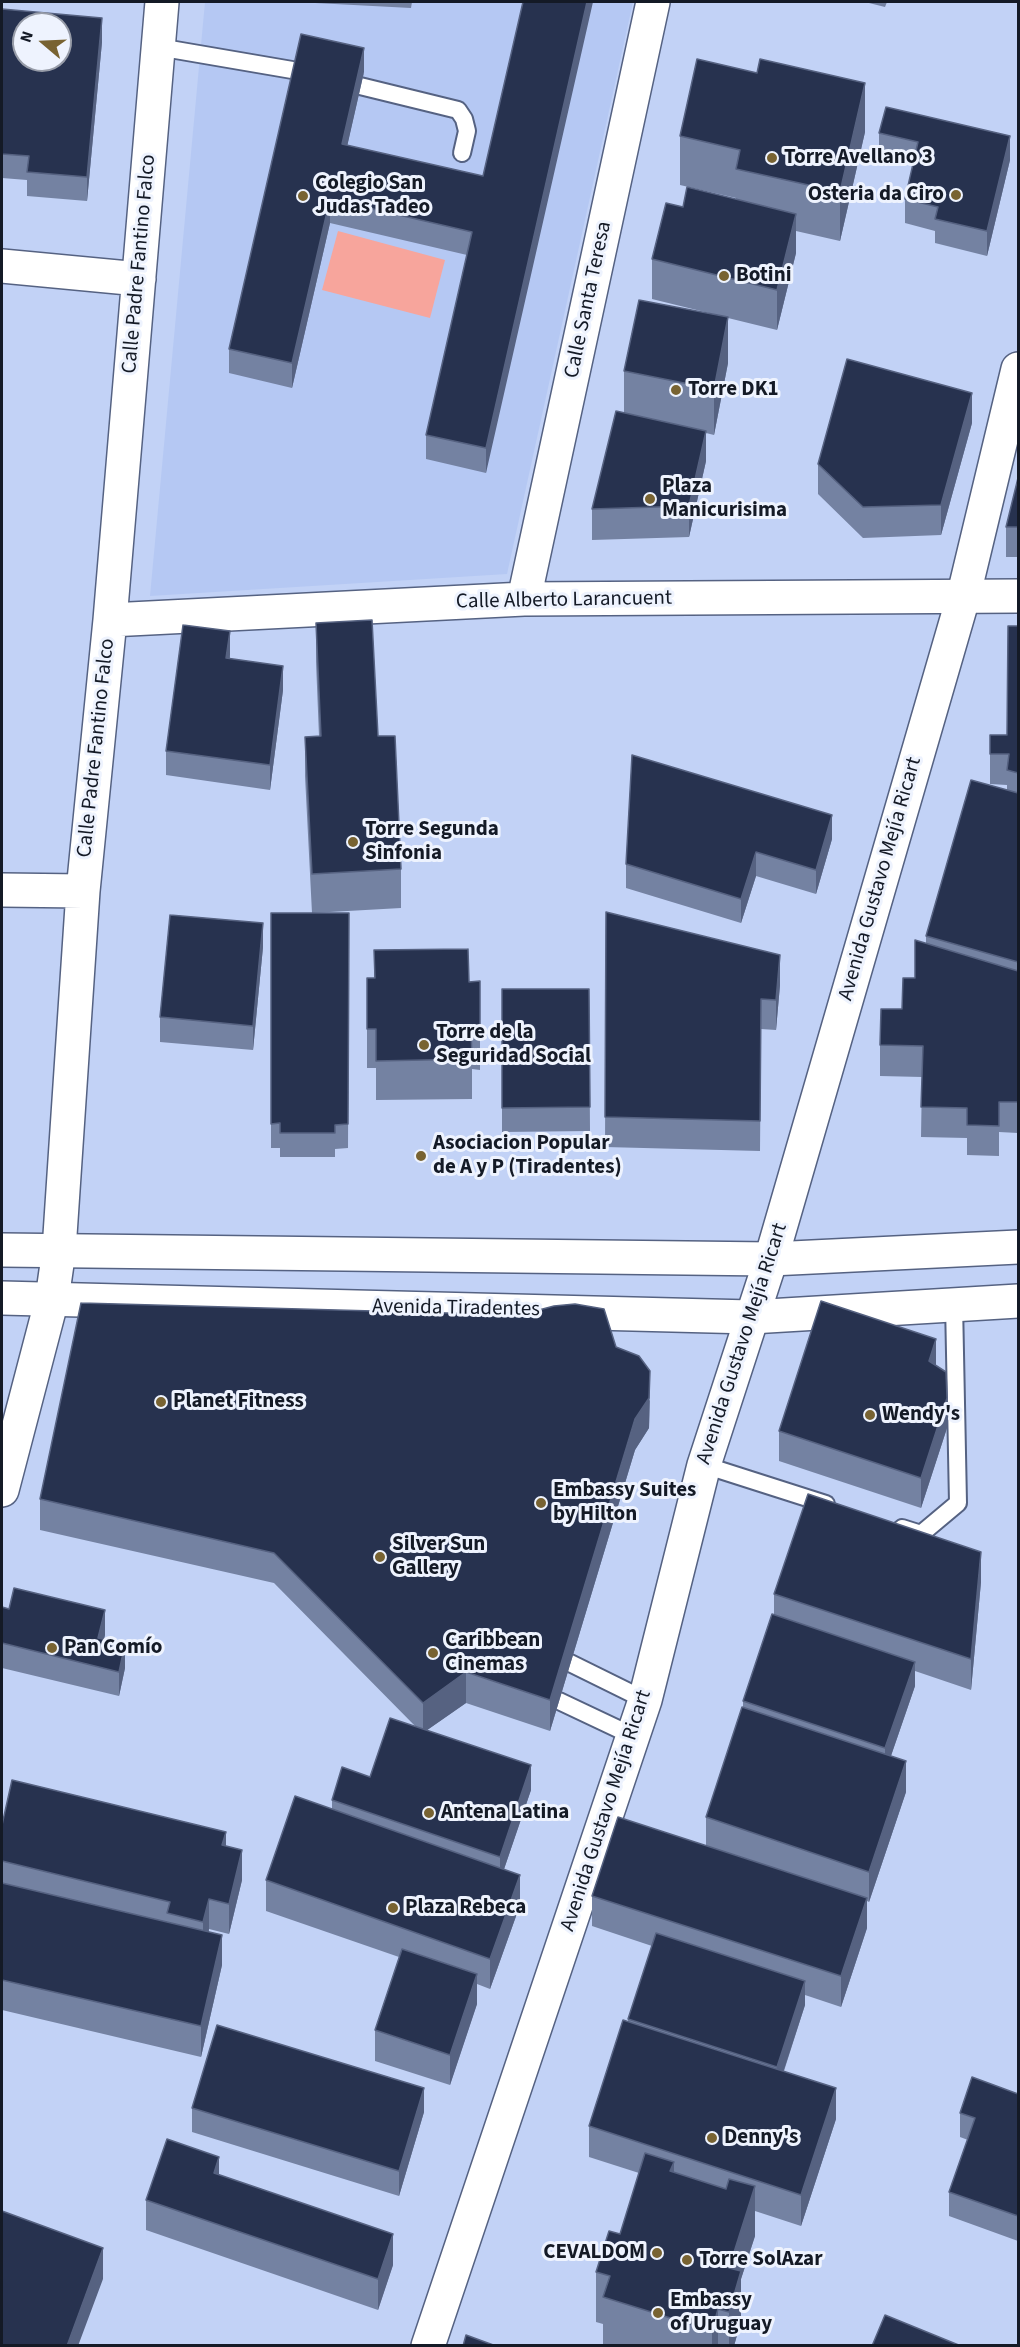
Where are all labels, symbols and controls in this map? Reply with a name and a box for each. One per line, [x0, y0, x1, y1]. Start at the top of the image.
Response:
north arrow [12, 12, 72, 72]
text: N [15, 28, 39, 45]
place label: Torre Avellano 3 [784, 145, 933, 171]
marker: Torre Avellano 3 [765, 151, 779, 165]
street label: Calle Padre Fantino Falco [118, 153, 162, 375]
place label: Colegio San Judas Tadeo [315, 171, 430, 221]
place label: Osteria da Ciro [808, 182, 944, 208]
marker: Osteria da Ciro [949, 188, 963, 202]
marker: Colegio San Judas Tadeo [296, 189, 310, 203]
street label: Calle Santa Teresa [560, 219, 618, 381]
place label: Botini [736, 263, 791, 289]
marker: Botini [717, 269, 731, 283]
place label: Torre DK1 [688, 377, 779, 403]
marker: Torre DK1 [669, 383, 683, 397]
place label: Plaza Manicurisima [662, 474, 787, 524]
marker: Plaza Manicurisima [643, 492, 657, 506]
street label: Calle Alberto Larancuent [456, 587, 672, 615]
street label: Calle Padre Fantino Falco [73, 637, 121, 859]
street label: Avenida Gustavo Mejía Ricart [834, 754, 928, 1004]
place label: Torre Segunda Sinfonia [365, 817, 499, 867]
marker: Torre Segunda Sinfonia [346, 835, 360, 849]
place label: Torre de la Seguridad Social [436, 1020, 591, 1070]
marker: Torre de la Seguridad Social [417, 1038, 431, 1052]
place label: Asociacion Popular de A y P (Tiradentes) [433, 1131, 622, 1181]
marker: Asociacion Popular de A y P (Tiradentes) [414, 1149, 428, 1163]
street label: Avenida Gustavo Mejía Ricart [692, 1220, 794, 1468]
street label: Avenida Tiradentes [372, 1295, 540, 1323]
place label: Planet Fitness [173, 1389, 304, 1415]
marker: Planet Fitness [154, 1395, 168, 1409]
place label: Wendy's [882, 1402, 960, 1428]
marker: Wendy's [863, 1408, 877, 1422]
place label: Embassy Suites by Hilton [553, 1478, 696, 1528]
marker: Embassy Suites by Hilton [534, 1496, 548, 1510]
place label: Silver Sun Gallery [392, 1532, 485, 1582]
marker: Silver Sun Gallery [373, 1550, 387, 1564]
place label: Caribbean Cinemas [445, 1628, 540, 1678]
place label: Pan Comío [64, 1635, 162, 1661]
marker: Pan Comío [45, 1641, 59, 1655]
marker: Caribbean Cinemas [426, 1646, 440, 1660]
street label: Avenida Gustavo Mejía Ricart [556, 1687, 658, 1935]
place label: Antena Latina [441, 1800, 569, 1826]
marker: Antena Latina [422, 1806, 436, 1820]
place label: Plaza Rebeca [405, 1895, 526, 1921]
marker: Plaza Rebeca [386, 1901, 400, 1915]
place label: Denny's [724, 2125, 798, 2151]
marker: Denny's [705, 2131, 719, 2145]
place label: CEVALDOM [543, 2240, 645, 2266]
marker: CEVALDOM [650, 2246, 664, 2260]
place label: Torre SolAzar [699, 2247, 822, 2273]
marker: Torre SolAzar [680, 2253, 694, 2267]
place label: Embassy of Uruguay [670, 2288, 772, 2338]
marker: Embassy of Uruguay [651, 2306, 665, 2320]

